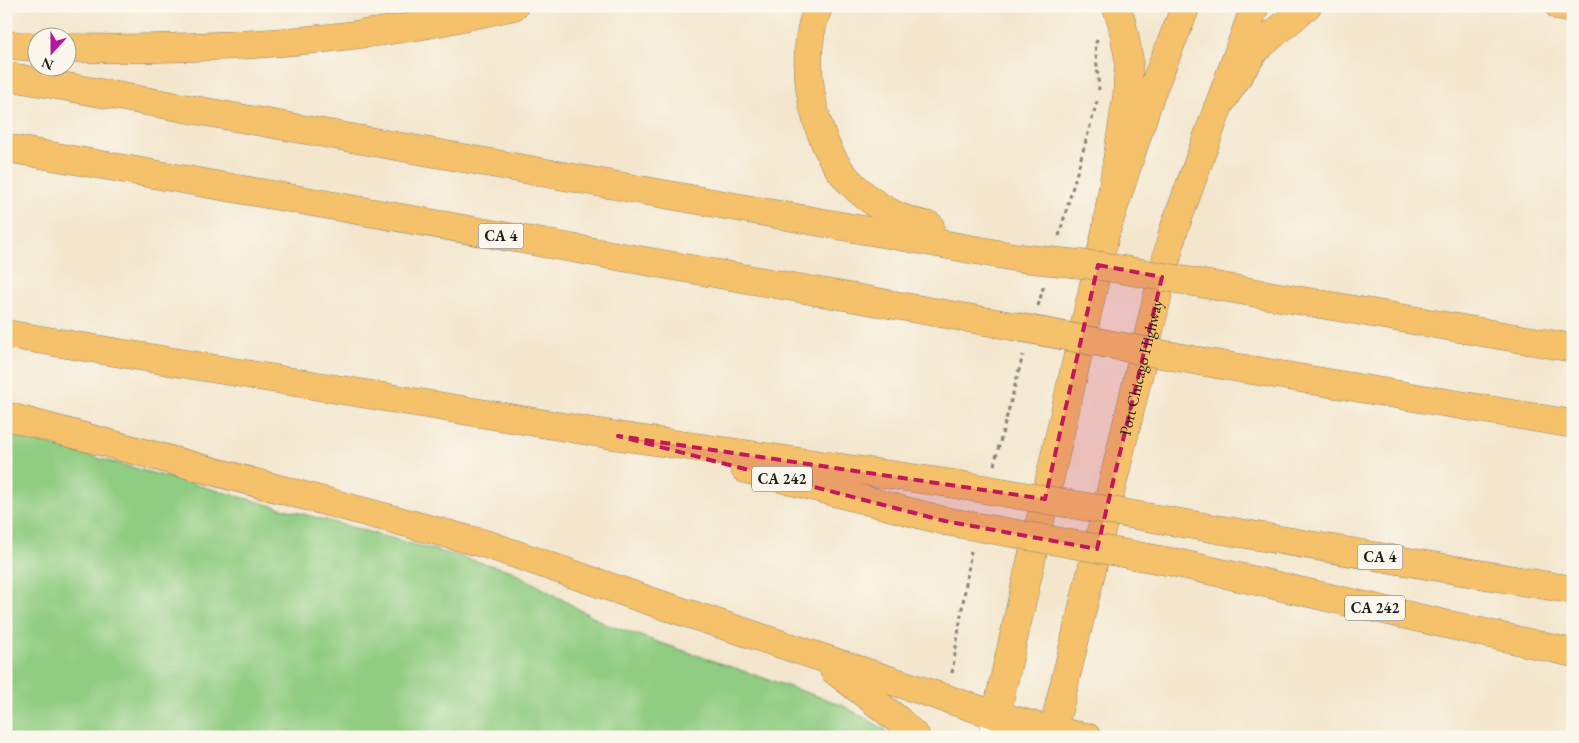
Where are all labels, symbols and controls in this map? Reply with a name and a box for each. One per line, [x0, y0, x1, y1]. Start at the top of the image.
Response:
north arrow [28, 28, 78, 78]
text: N [38, 53, 56, 75]
road number: CA 4 [478, 224, 524, 248]
street label: Port Chicago Highway [1114, 296, 1168, 438]
road number: CA 242 [752, 466, 812, 492]
road number: CA 4 [1358, 544, 1402, 570]
road number: CA 242 [1345, 596, 1405, 620]

